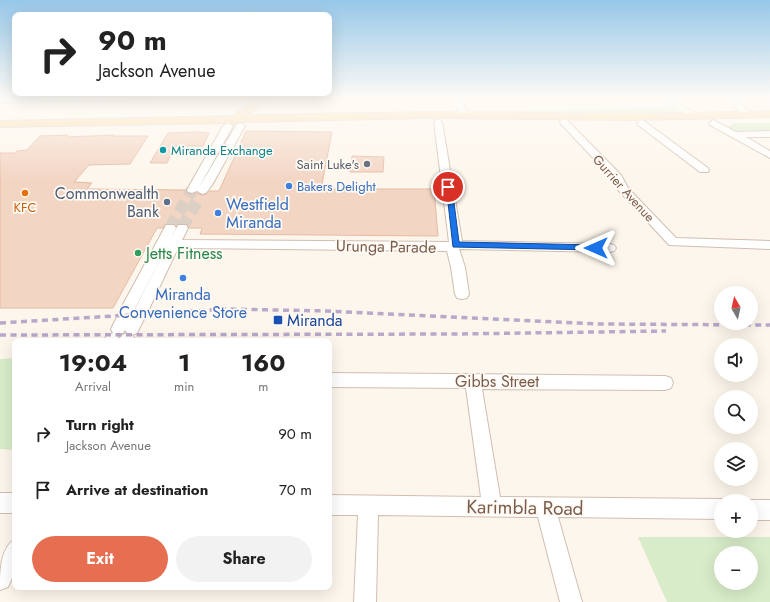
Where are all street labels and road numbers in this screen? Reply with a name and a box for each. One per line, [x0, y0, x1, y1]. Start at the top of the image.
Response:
street label: Gurrier Avenue [588, 150, 659, 226]
street label: Urunga Parade [336, 234, 436, 259]
street label: Gibbs Street [455, 370, 539, 393]
street label: Karimbla Road [466, 493, 584, 522]

